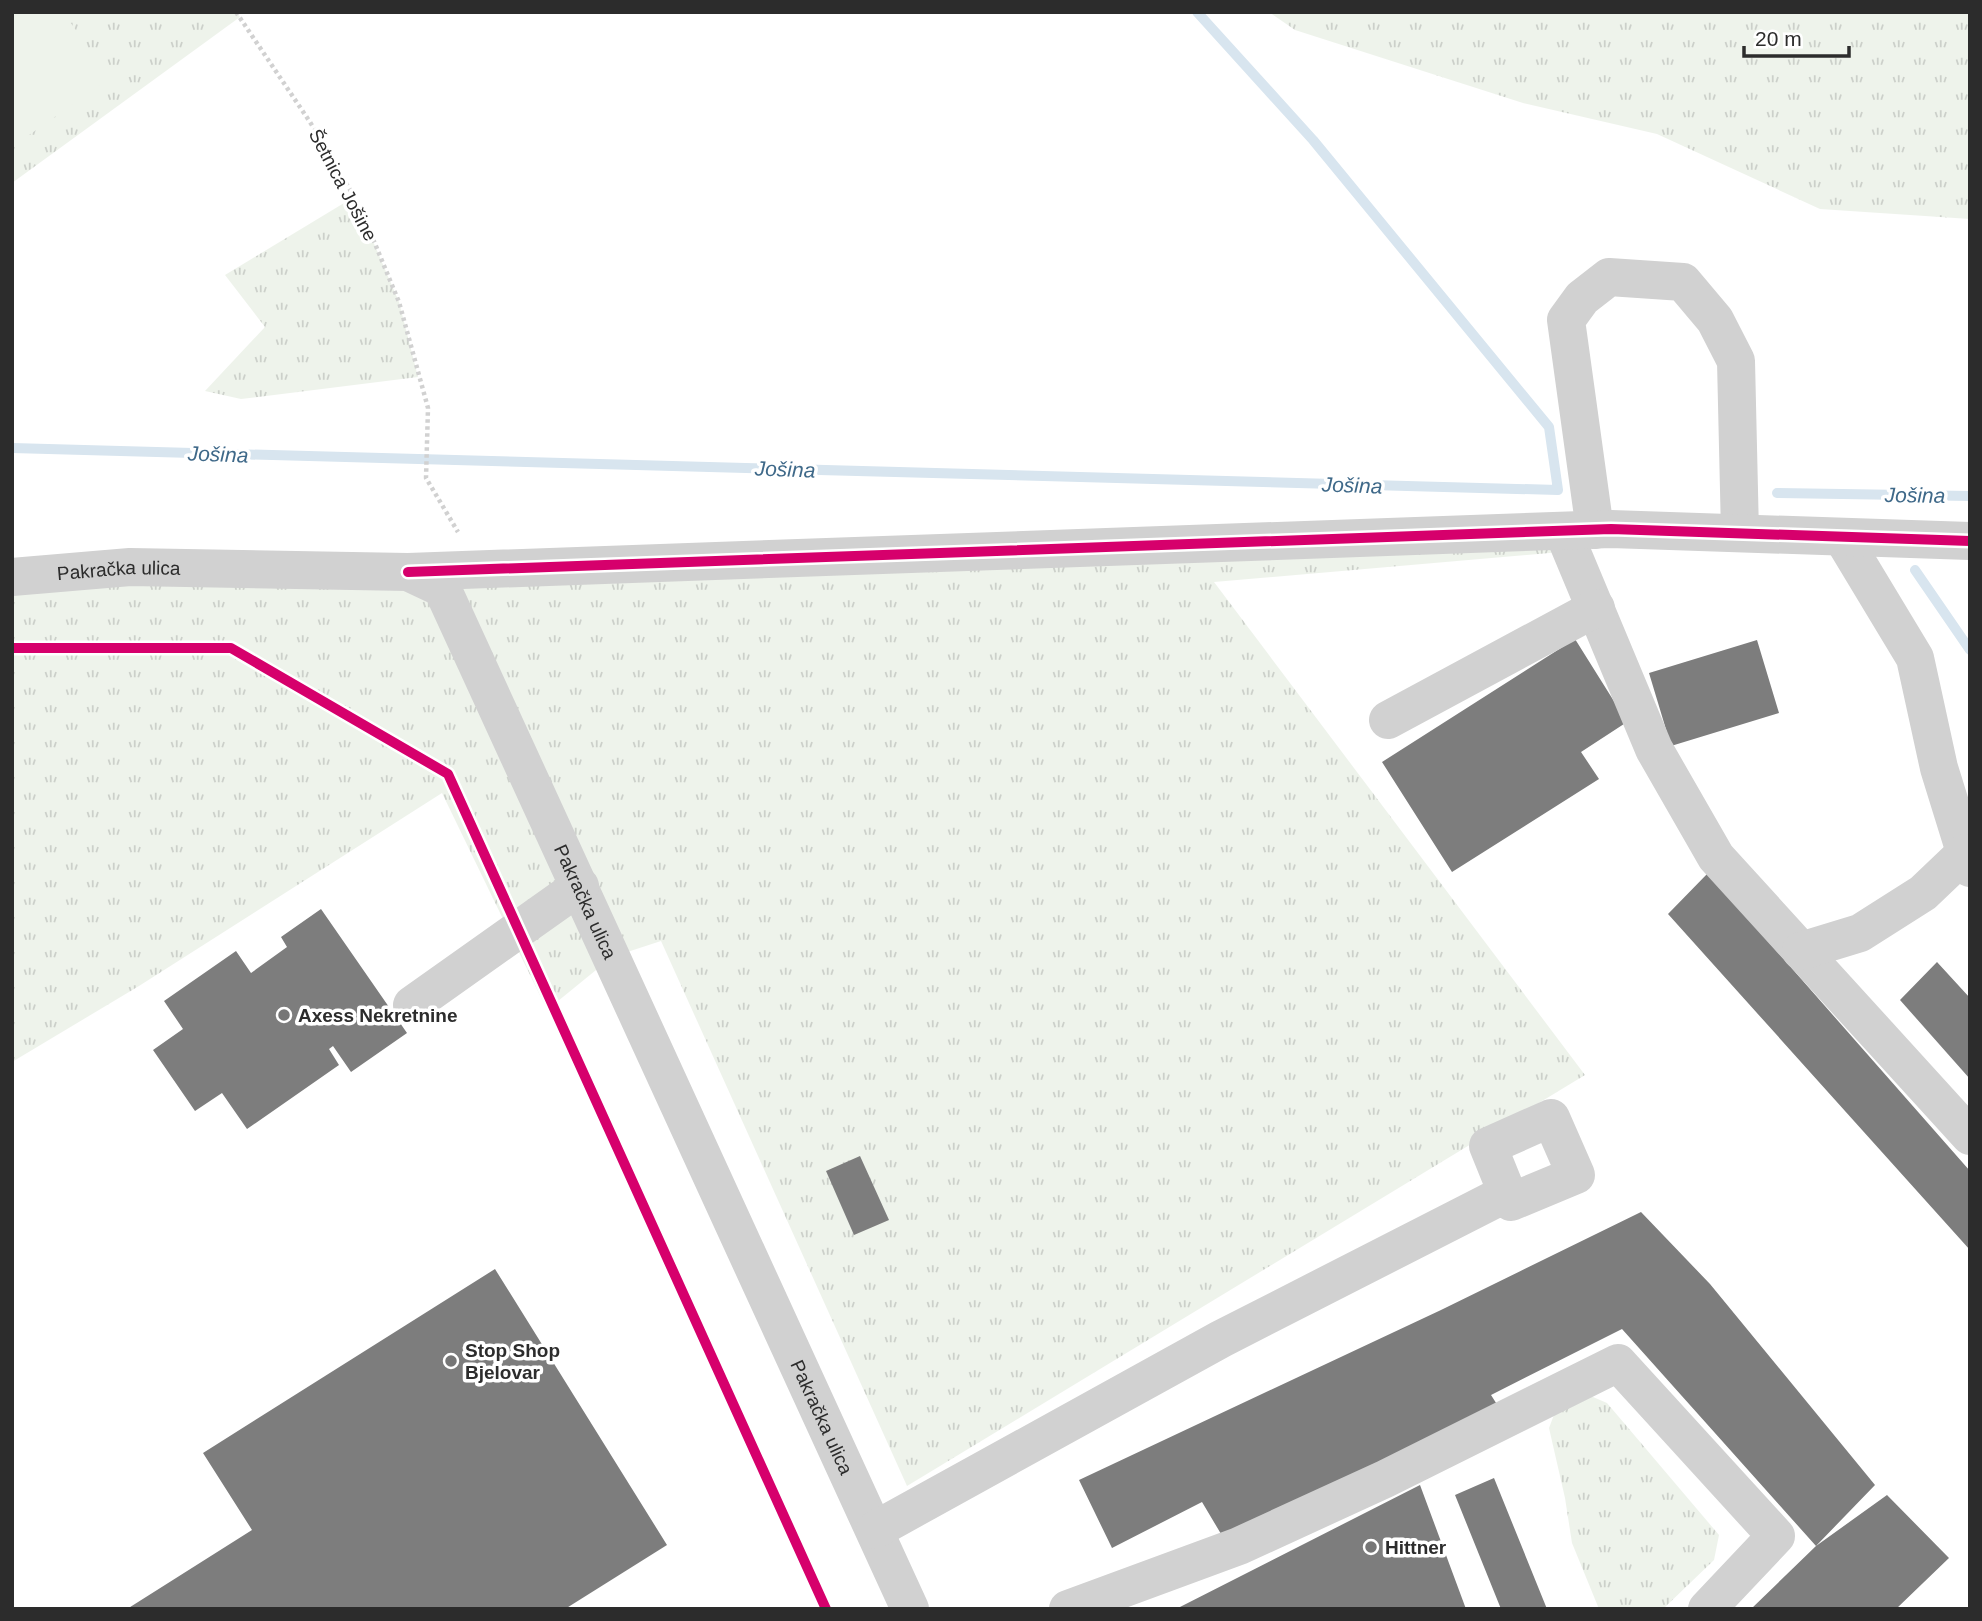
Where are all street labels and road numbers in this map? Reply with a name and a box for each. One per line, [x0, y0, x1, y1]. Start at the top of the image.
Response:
street label: Šetnica Jošine [305, 126, 381, 244]
street label: Pakračka ulica [56, 556, 181, 584]
street label: Pakračka ulica [550, 841, 621, 963]
street label: Pakračka ulica [787, 1356, 857, 1478]

